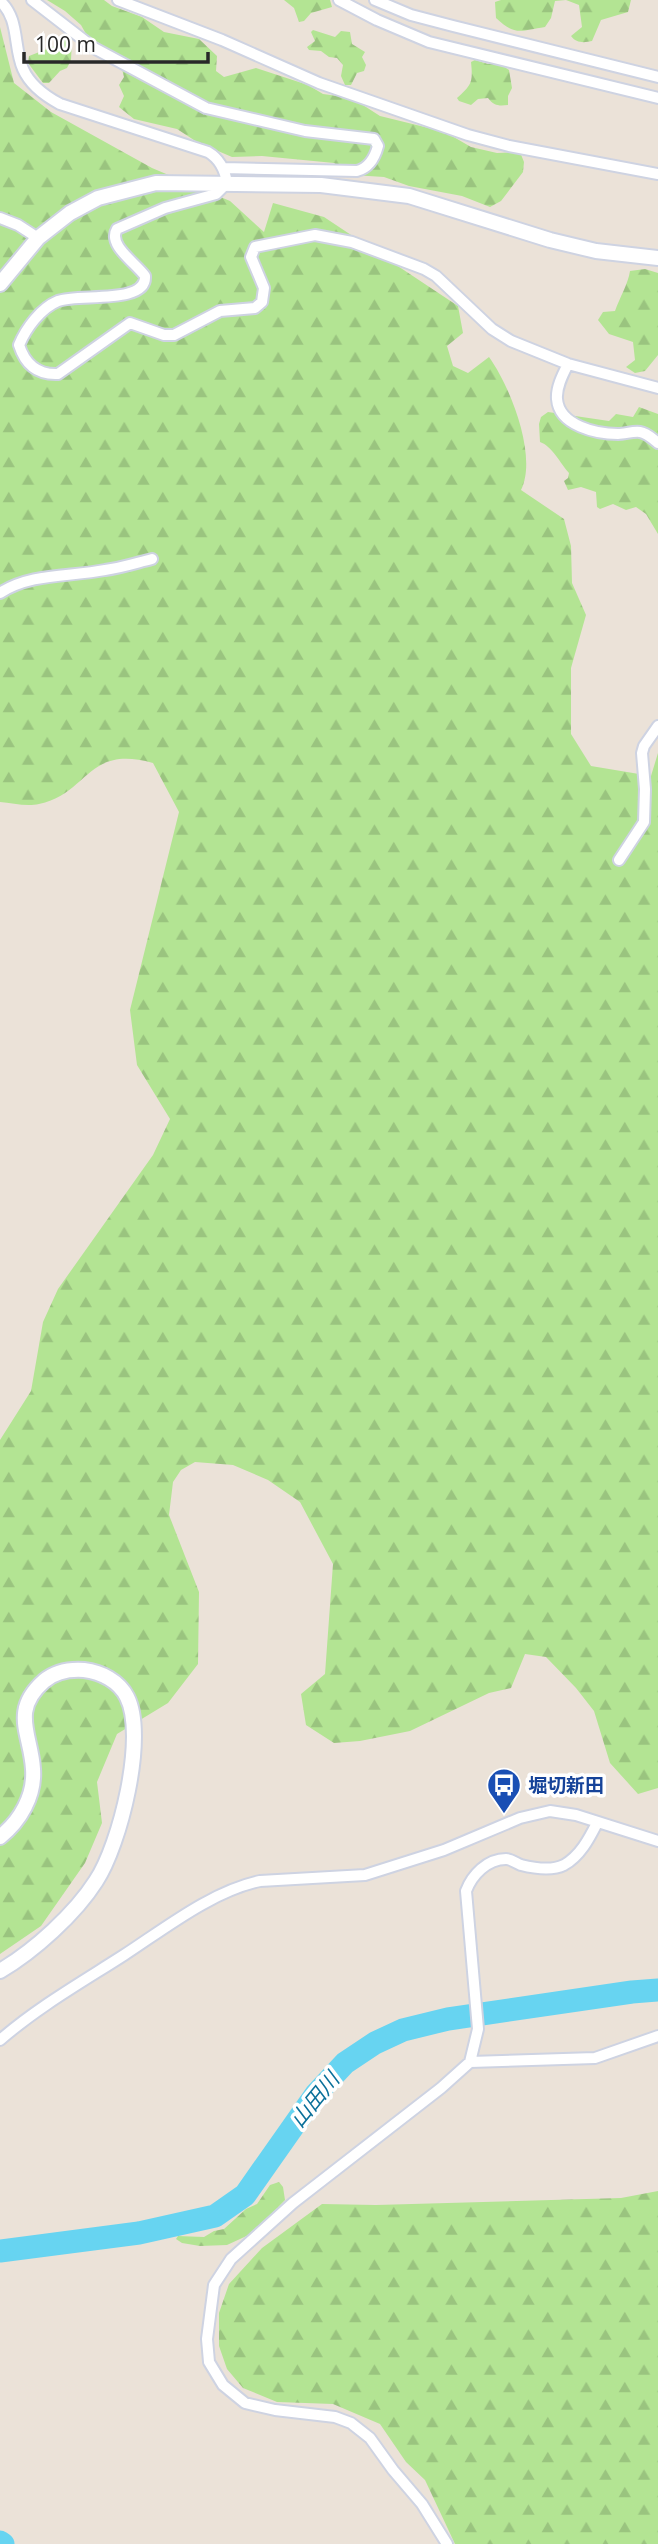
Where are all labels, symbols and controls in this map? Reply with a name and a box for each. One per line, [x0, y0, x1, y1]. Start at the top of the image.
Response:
scale bar [24, 21, 208, 65]
text: 100 m [35, 30, 96, 58]
bus stop icon: 堀切新田 [485, 1766, 523, 1815]
place label: 堀切新田 [528, 1772, 604, 1798]
water label: 山田川 [284, 2065, 346, 2133]

